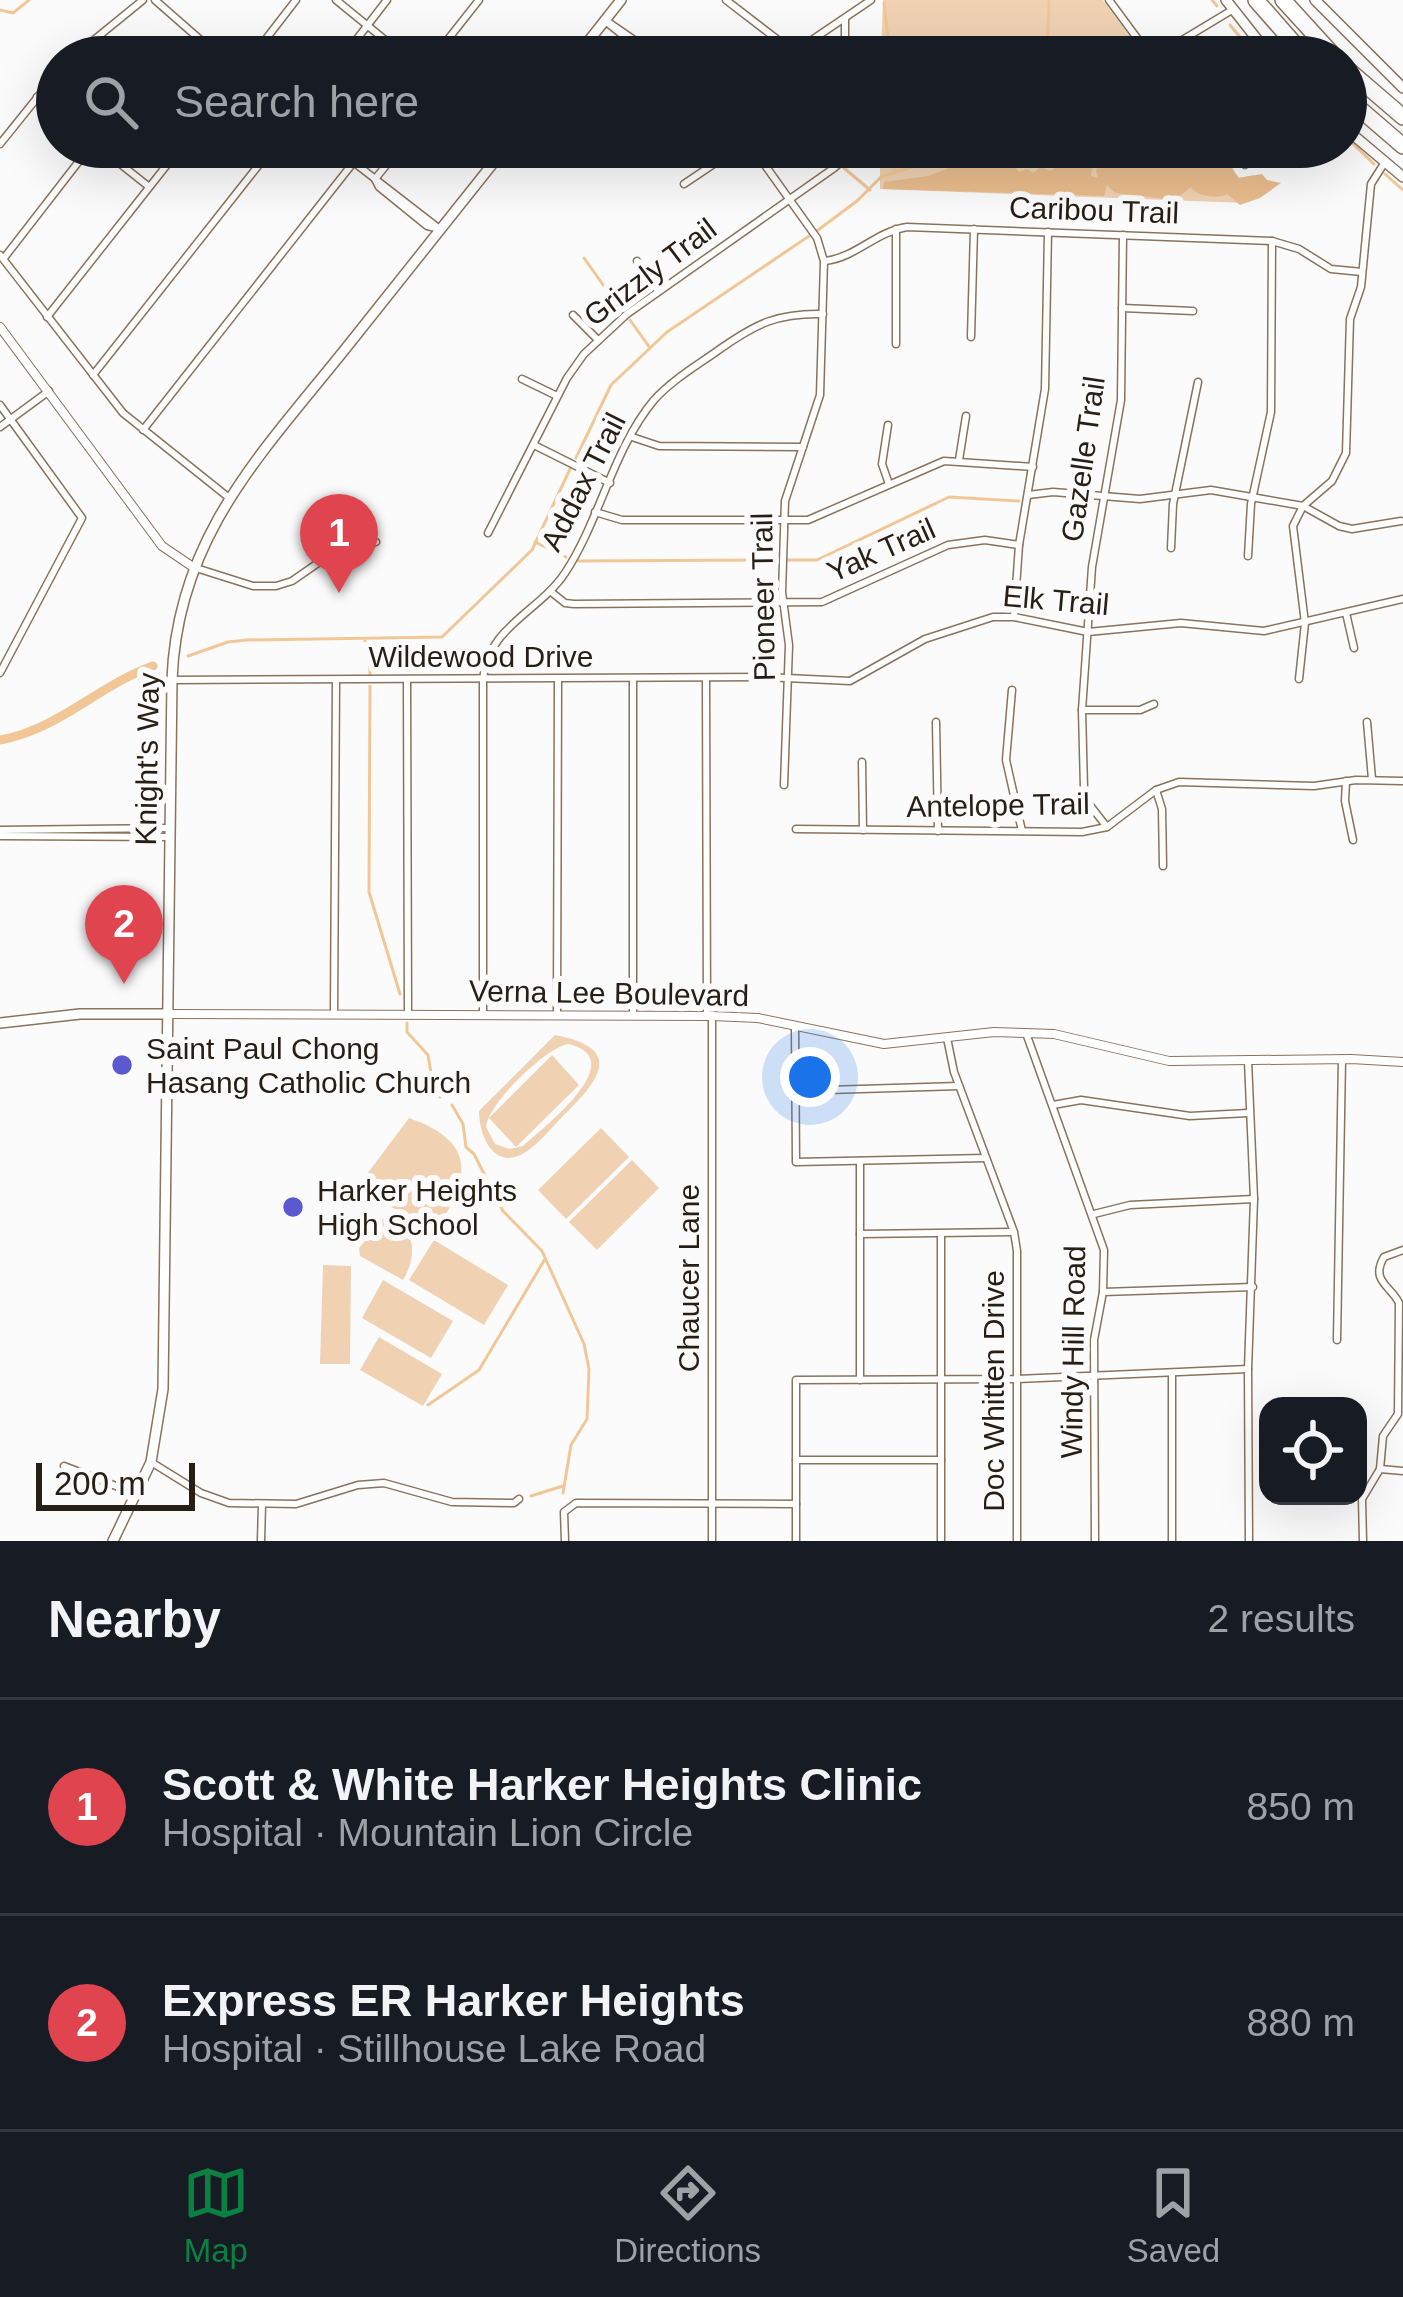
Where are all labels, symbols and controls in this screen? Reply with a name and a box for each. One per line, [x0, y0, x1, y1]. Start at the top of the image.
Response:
search box [36, 36, 1367, 168]
icon: search [78, 69, 144, 135]
text: Search here [174, 76, 419, 127]
street label: Caribou Trail [1008, 191, 1180, 229]
street label: Grizzly Trail [578, 212, 722, 332]
street label: Gazelle Trail [1055, 374, 1111, 544]
street label: Addax Trail [534, 408, 632, 556]
pin: 1 [300, 494, 378, 593]
street label: Yak Trail [822, 512, 940, 588]
street label: Pioneer Trail [745, 513, 781, 681]
street label: Elk Trail [1001, 579, 1111, 621]
street label: Wildewood Drive [368, 640, 594, 673]
street label: Knight's Way [129, 672, 165, 846]
street label: Antelope Trail [906, 787, 1090, 823]
pin: 2 [85, 885, 163, 984]
street label: Verna Lee Boulevard [469, 974, 749, 1012]
place label: Saint Paul Chong Hasang Catholic Church [146, 1032, 471, 1099]
your location [780, 1047, 840, 1107]
marker: Saint Paul Chong Hasang Catholic Church [109, 1052, 135, 1078]
place label: Harker Heights High School [317, 1174, 517, 1241]
street label: Chaucer Lane [672, 1184, 705, 1372]
marker: Harker Heights High School [280, 1194, 306, 1220]
street label: Windy Hill Road [1055, 1245, 1091, 1459]
street label: Doc Whitten Drive [977, 1270, 1010, 1512]
map controls [1259, 1397, 1367, 1505]
button: locate [1259, 1397, 1367, 1505]
scale bar [36, 1457, 195, 1510]
text: 200 m [54, 1465, 146, 1502]
text: Nearby [48, 1591, 221, 1648]
text: 2 results [1208, 1597, 1355, 1640]
text: Scott & White Harker Heights Clinic [162, 1759, 922, 1810]
text: 1 [76, 1785, 98, 1828]
text: 850 m [1247, 1785, 1355, 1828]
text: Hospital · Mountain Lion Circle [162, 1811, 693, 1854]
text: Express ER Harker Heights [162, 1975, 745, 2026]
text: 2 [76, 2001, 98, 2044]
text: 880 m [1247, 2001, 1355, 2044]
text: Hospital · Stillhouse Lake Road [162, 2027, 706, 2070]
tab: Map [183, 2160, 249, 2270]
tab: Directions [614, 2160, 761, 2270]
tab: Saved [1127, 2160, 1220, 2270]

